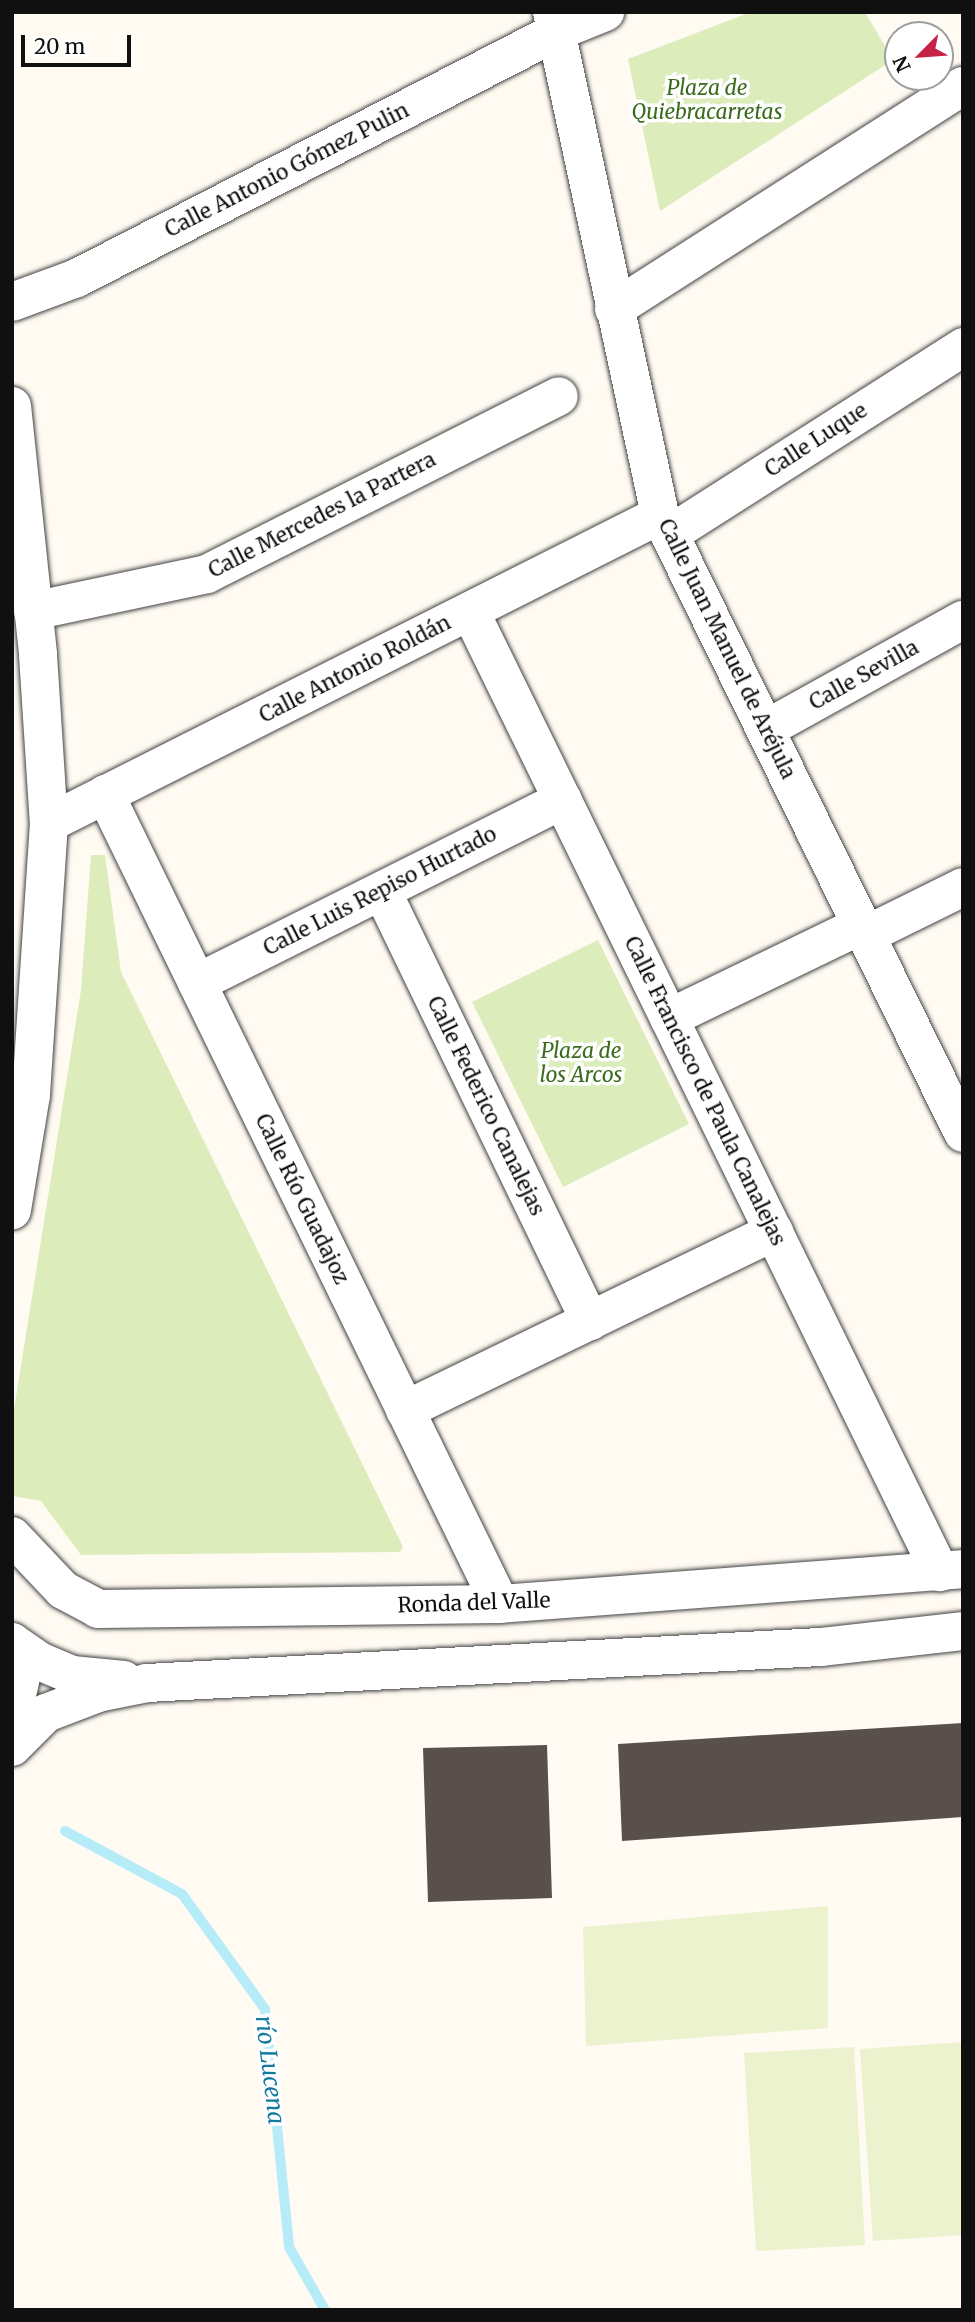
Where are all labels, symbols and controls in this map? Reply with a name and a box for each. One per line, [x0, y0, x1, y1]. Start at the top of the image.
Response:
scale bar [24, 21, 135, 65]
north arrow [884, 21, 954, 91]
text: 20 m [34, 33, 85, 60]
text: N [888, 52, 916, 76]
park label: Plaza de Quiebracarretas [631, 75, 783, 125]
street label: Calle Antonio Gómez Pulin [161, 97, 413, 243]
street label: Calle Luque [760, 398, 872, 482]
street label: Calle Mercedes la Partera [204, 447, 440, 583]
street label: Calle Juan Manuel de Aréjula [653, 515, 801, 783]
street label: Calle Antonio Roldán [255, 610, 455, 728]
street label: Calle Sevilla [805, 635, 923, 715]
street label: Calle Luis Repiso Hurtado [259, 821, 501, 961]
street label: Calle Francisco de Paula Canalejas [619, 932, 791, 1250]
street label: Calle Federico Canalejas [422, 992, 550, 1220]
park label: Plaza de los Arcos [540, 1038, 622, 1088]
street label: Calle Río Guadajoz [250, 1110, 354, 1288]
street label: Ronda del Valle [397, 1588, 551, 1618]
water label: río Lucena [250, 2014, 290, 2126]

